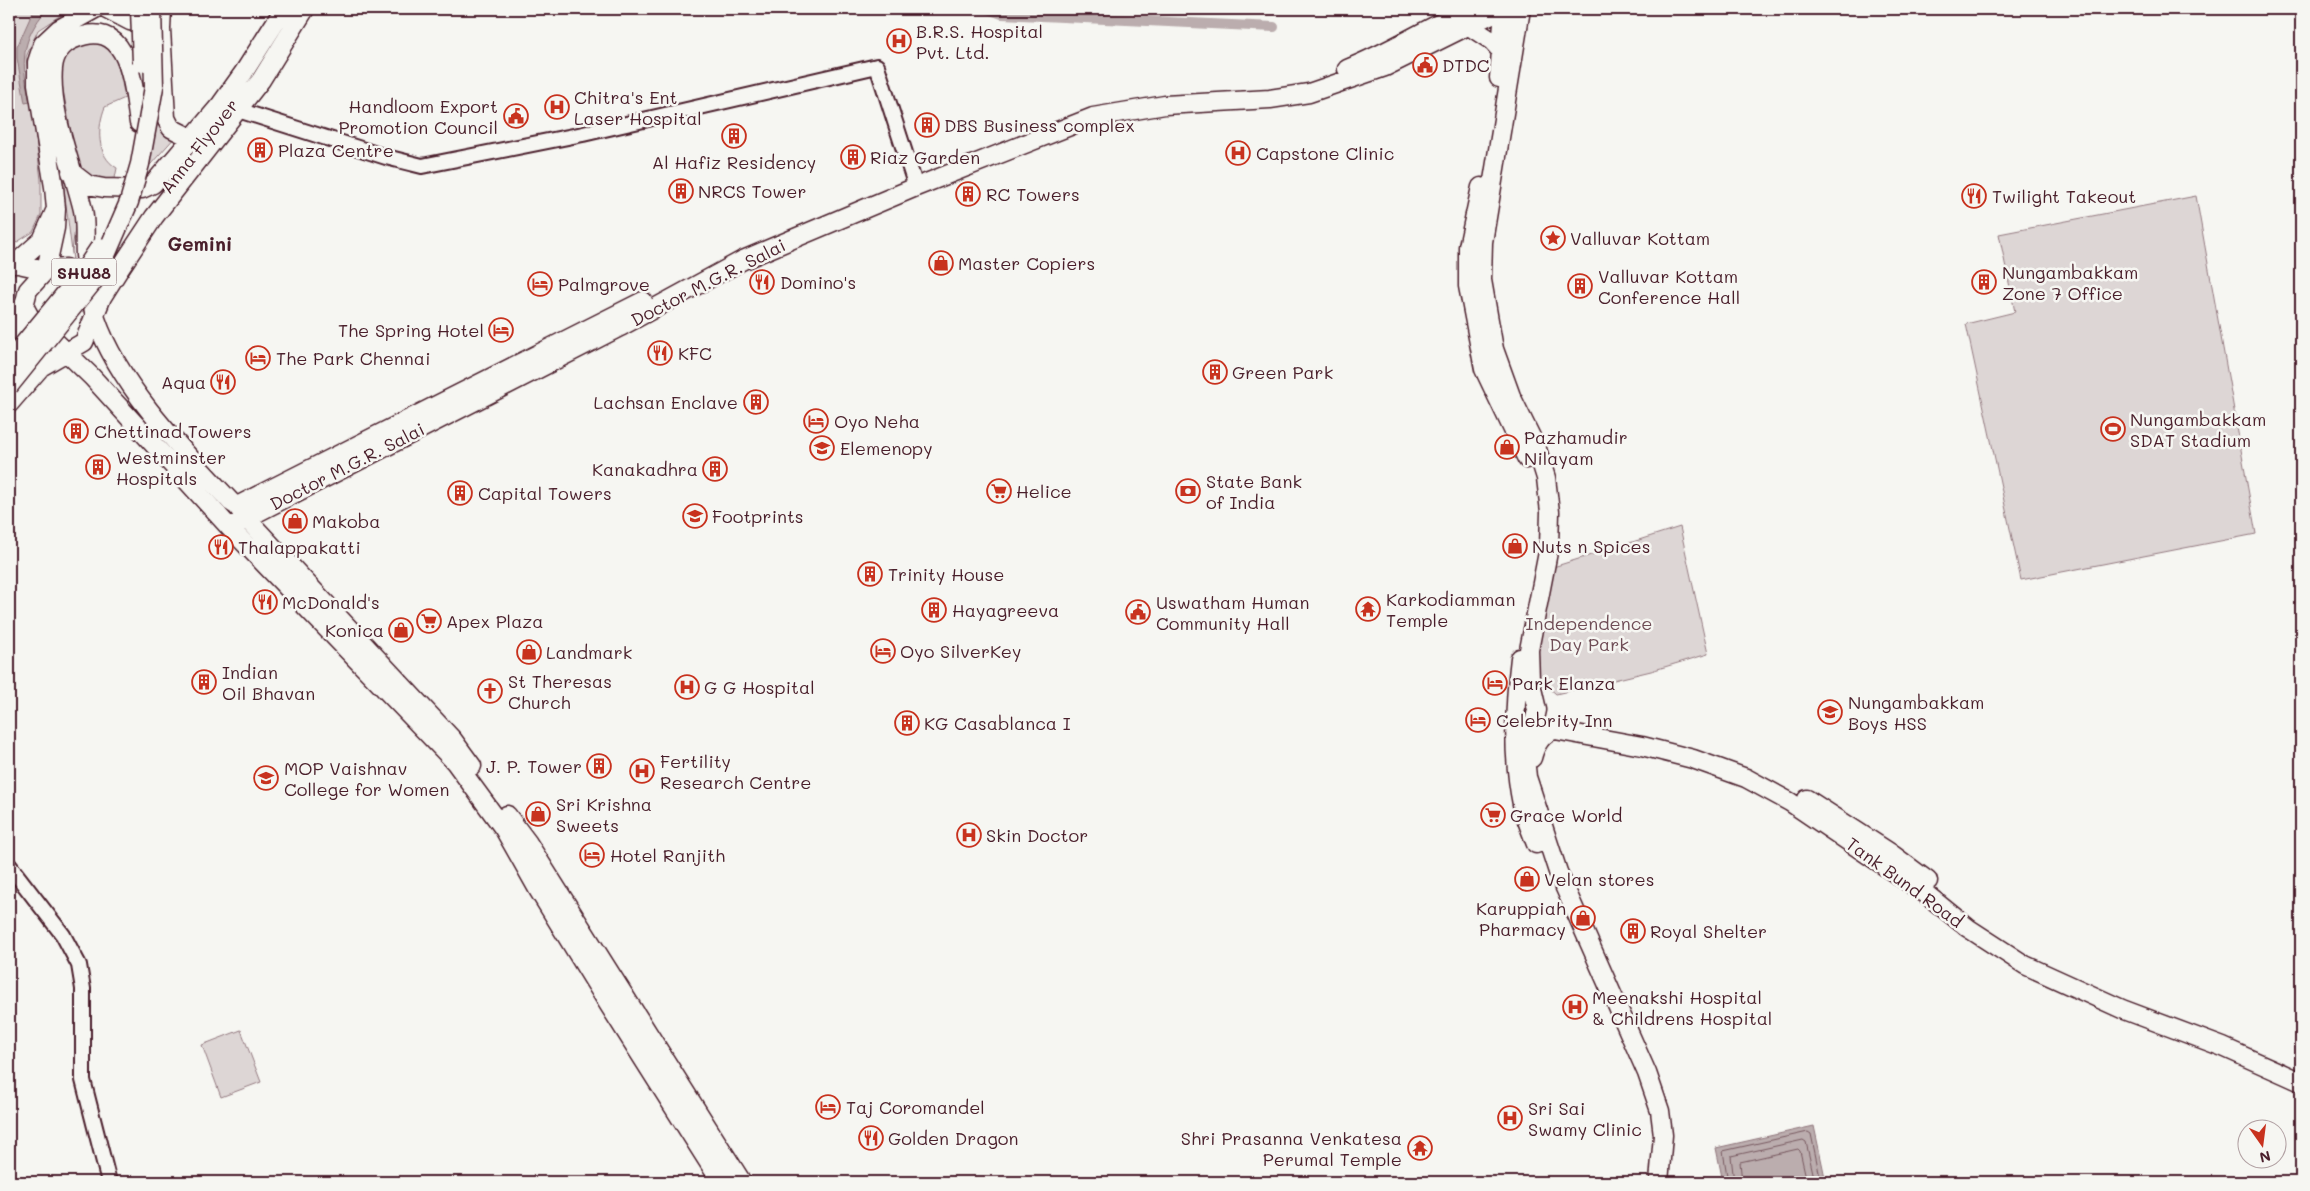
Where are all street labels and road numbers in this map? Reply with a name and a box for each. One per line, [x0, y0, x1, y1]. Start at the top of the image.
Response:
street label: Anna Flyover [155, 94, 243, 198]
street label: Doctor M.G.R. Salai [627, 233, 789, 331]
road number: SHU88 [52, 258, 116, 286]
street label: Doctor M.G.R. Salai [266, 417, 428, 515]
street label: Tank Bund Road [1841, 831, 1969, 933]

